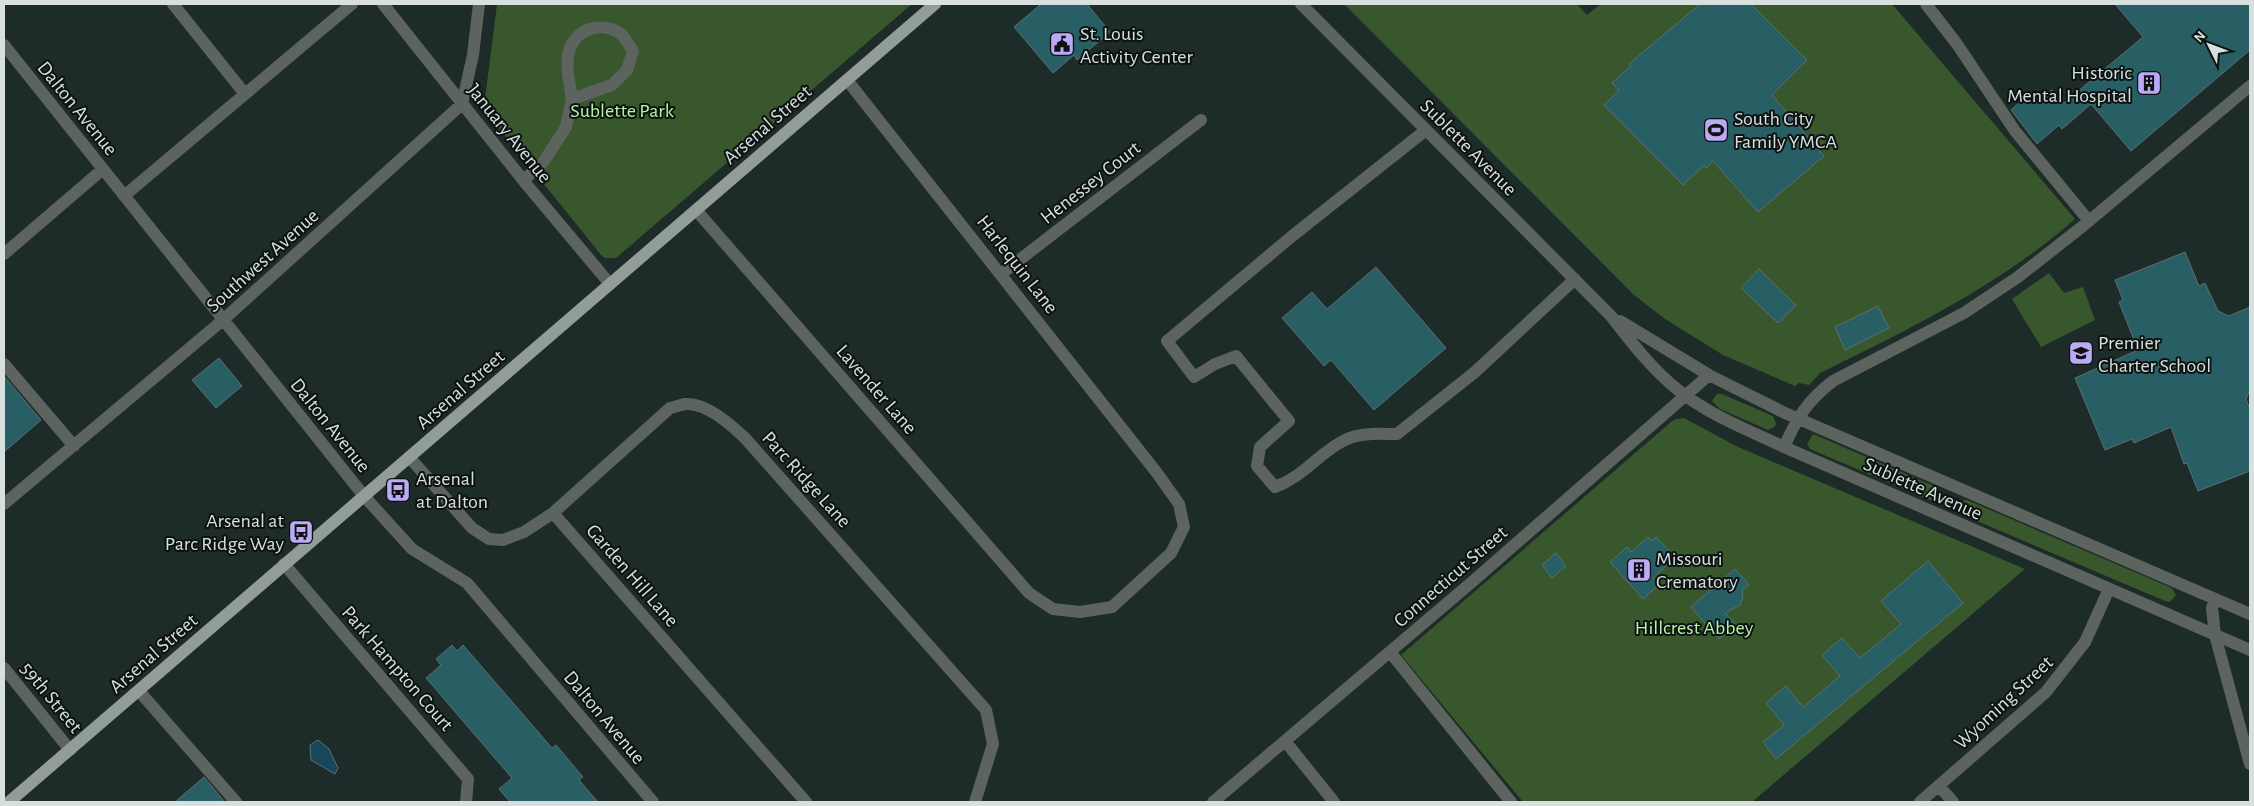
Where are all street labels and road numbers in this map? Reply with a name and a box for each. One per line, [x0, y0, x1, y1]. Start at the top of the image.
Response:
street label: Dalton Avenue [33, 58, 121, 160]
street label: January Avenue [463, 80, 555, 187]
street label: Arsenal Street [720, 81, 816, 168]
street label: Sublette Avenue [1416, 96, 1520, 200]
street label: Henessey Court [1037, 137, 1145, 228]
street label: Southwest Avenue [203, 205, 323, 316]
street label: Harlequin Lane [973, 212, 1062, 318]
street label: Lavender Lane [832, 341, 920, 438]
street label: Arsenal Street [413, 346, 509, 433]
street label: Dalton Avenue [286, 375, 374, 477]
street label: Parc Ridge Lane [758, 428, 854, 532]
street label: Sublette Avenue [1860, 454, 1985, 524]
street label: Garden Hill Lane [582, 520, 682, 631]
street label: Connecticut Street [1390, 522, 1512, 631]
street label: Park Hampton Court [338, 602, 457, 735]
street label: Arsenal Street [106, 610, 202, 697]
street label: Wyoming Street [1951, 652, 2057, 753]
street label: 59th Street [17, 658, 86, 737]
street label: Dalton Avenue [560, 667, 649, 768]

